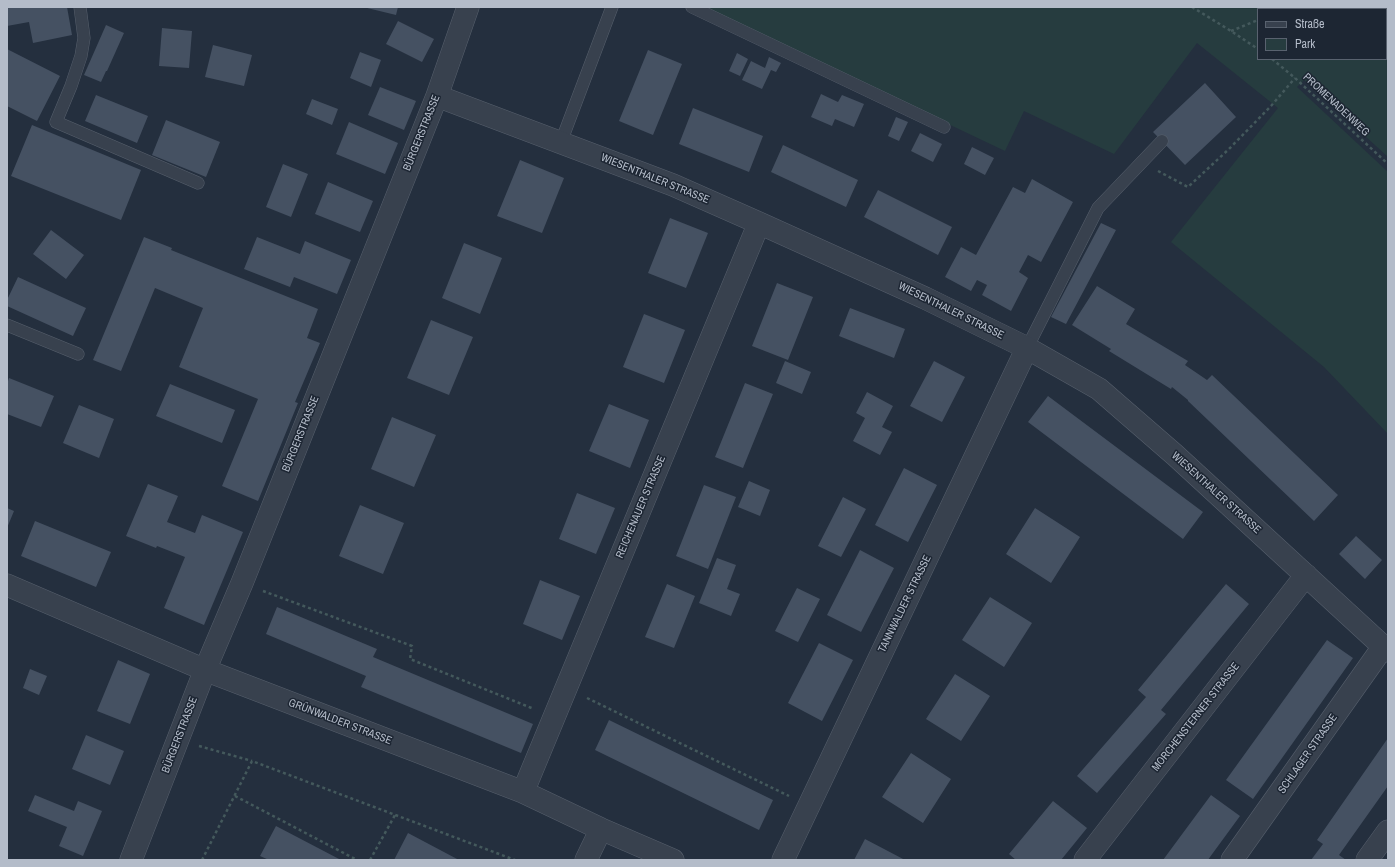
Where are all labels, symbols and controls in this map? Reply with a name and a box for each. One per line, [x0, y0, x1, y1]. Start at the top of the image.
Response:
legend [1257, 8, 1387, 60]
text: Straße [1295, 16, 1325, 32]
text: Park [1295, 36, 1315, 52]
street label: PROMENADENWEG [1300, 71, 1372, 139]
street label: BÜRGERSTRASSE [401, 93, 443, 173]
street label: WIESENTHALER STRASSE [599, 151, 711, 207]
street label: WIESENTHALER STRASSE [896, 280, 1006, 342]
street label: BÜRGERSTRASSE [280, 394, 322, 474]
street label: WIESENTHALER STRASSE [1169, 449, 1263, 537]
street label: REICHENAUER STRASSE [613, 454, 669, 560]
street label: TANNWALDER STRASSE [876, 553, 934, 655]
street label: MORCHENSTERNER STRASSE [1149, 660, 1243, 774]
street label: BÜRGERSTRASSE [159, 695, 201, 775]
street label: GRÜNWALDER STRASSE [287, 696, 393, 748]
street label: SCHLAGER STRASSE [1276, 712, 1340, 796]

